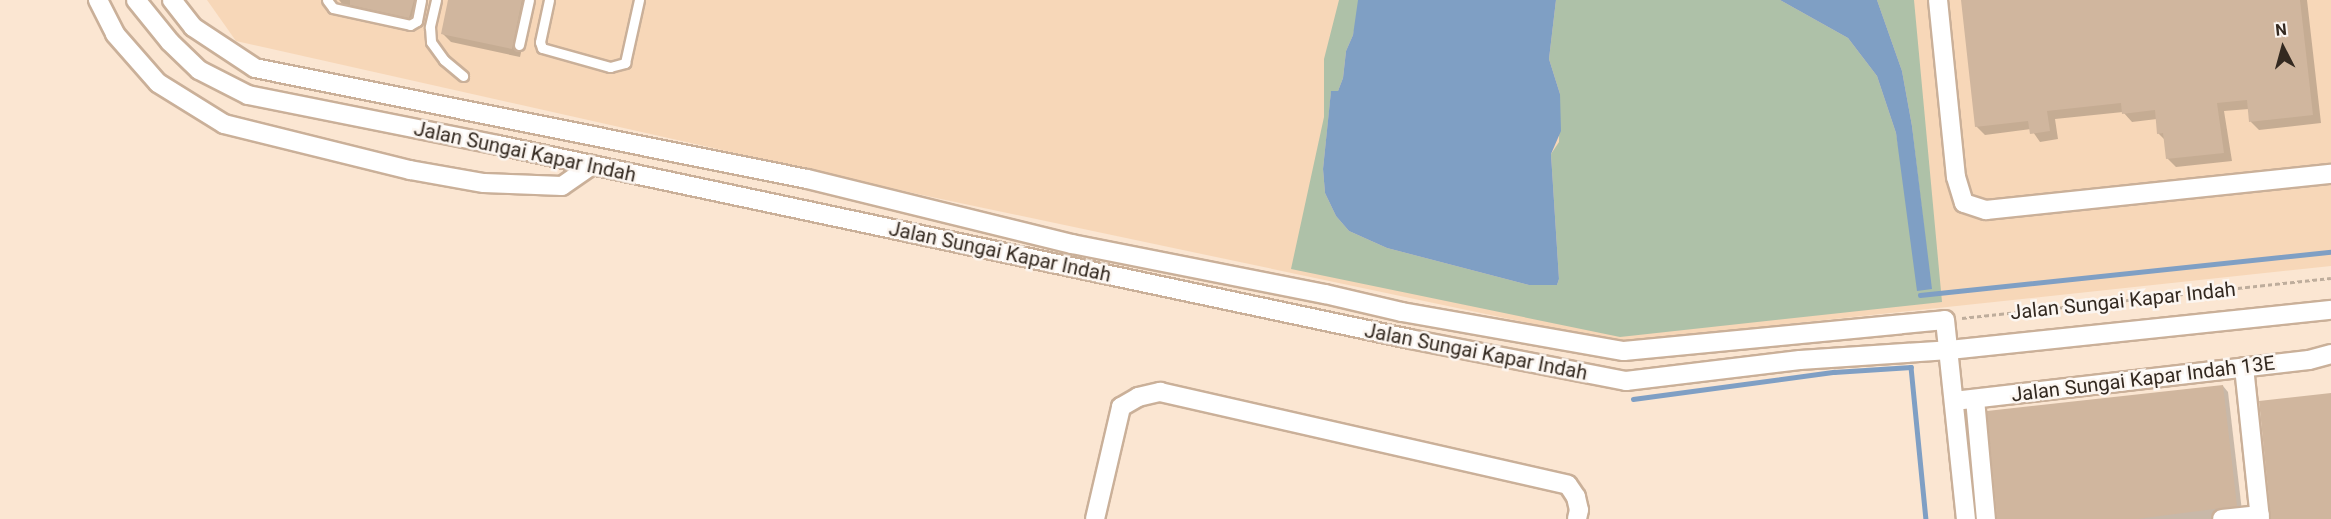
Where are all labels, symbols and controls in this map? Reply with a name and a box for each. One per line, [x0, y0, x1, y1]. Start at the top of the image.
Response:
north arrow [2253, 18, 2313, 78]
text: N [2274, 20, 2288, 40]
street label: Jalan Sungai Kapar Indah [412, 117, 638, 187]
street label: Jalan Sungai Kapar Indah [887, 217, 1113, 287]
street label: Jalan Sungai Kapar Indah [2009, 277, 2237, 325]
street label: Jalan Sungai Kapar Indah [1363, 319, 1589, 385]
street label: Jalan Sungai Kapar Indah 13E [2010, 351, 2276, 407]

